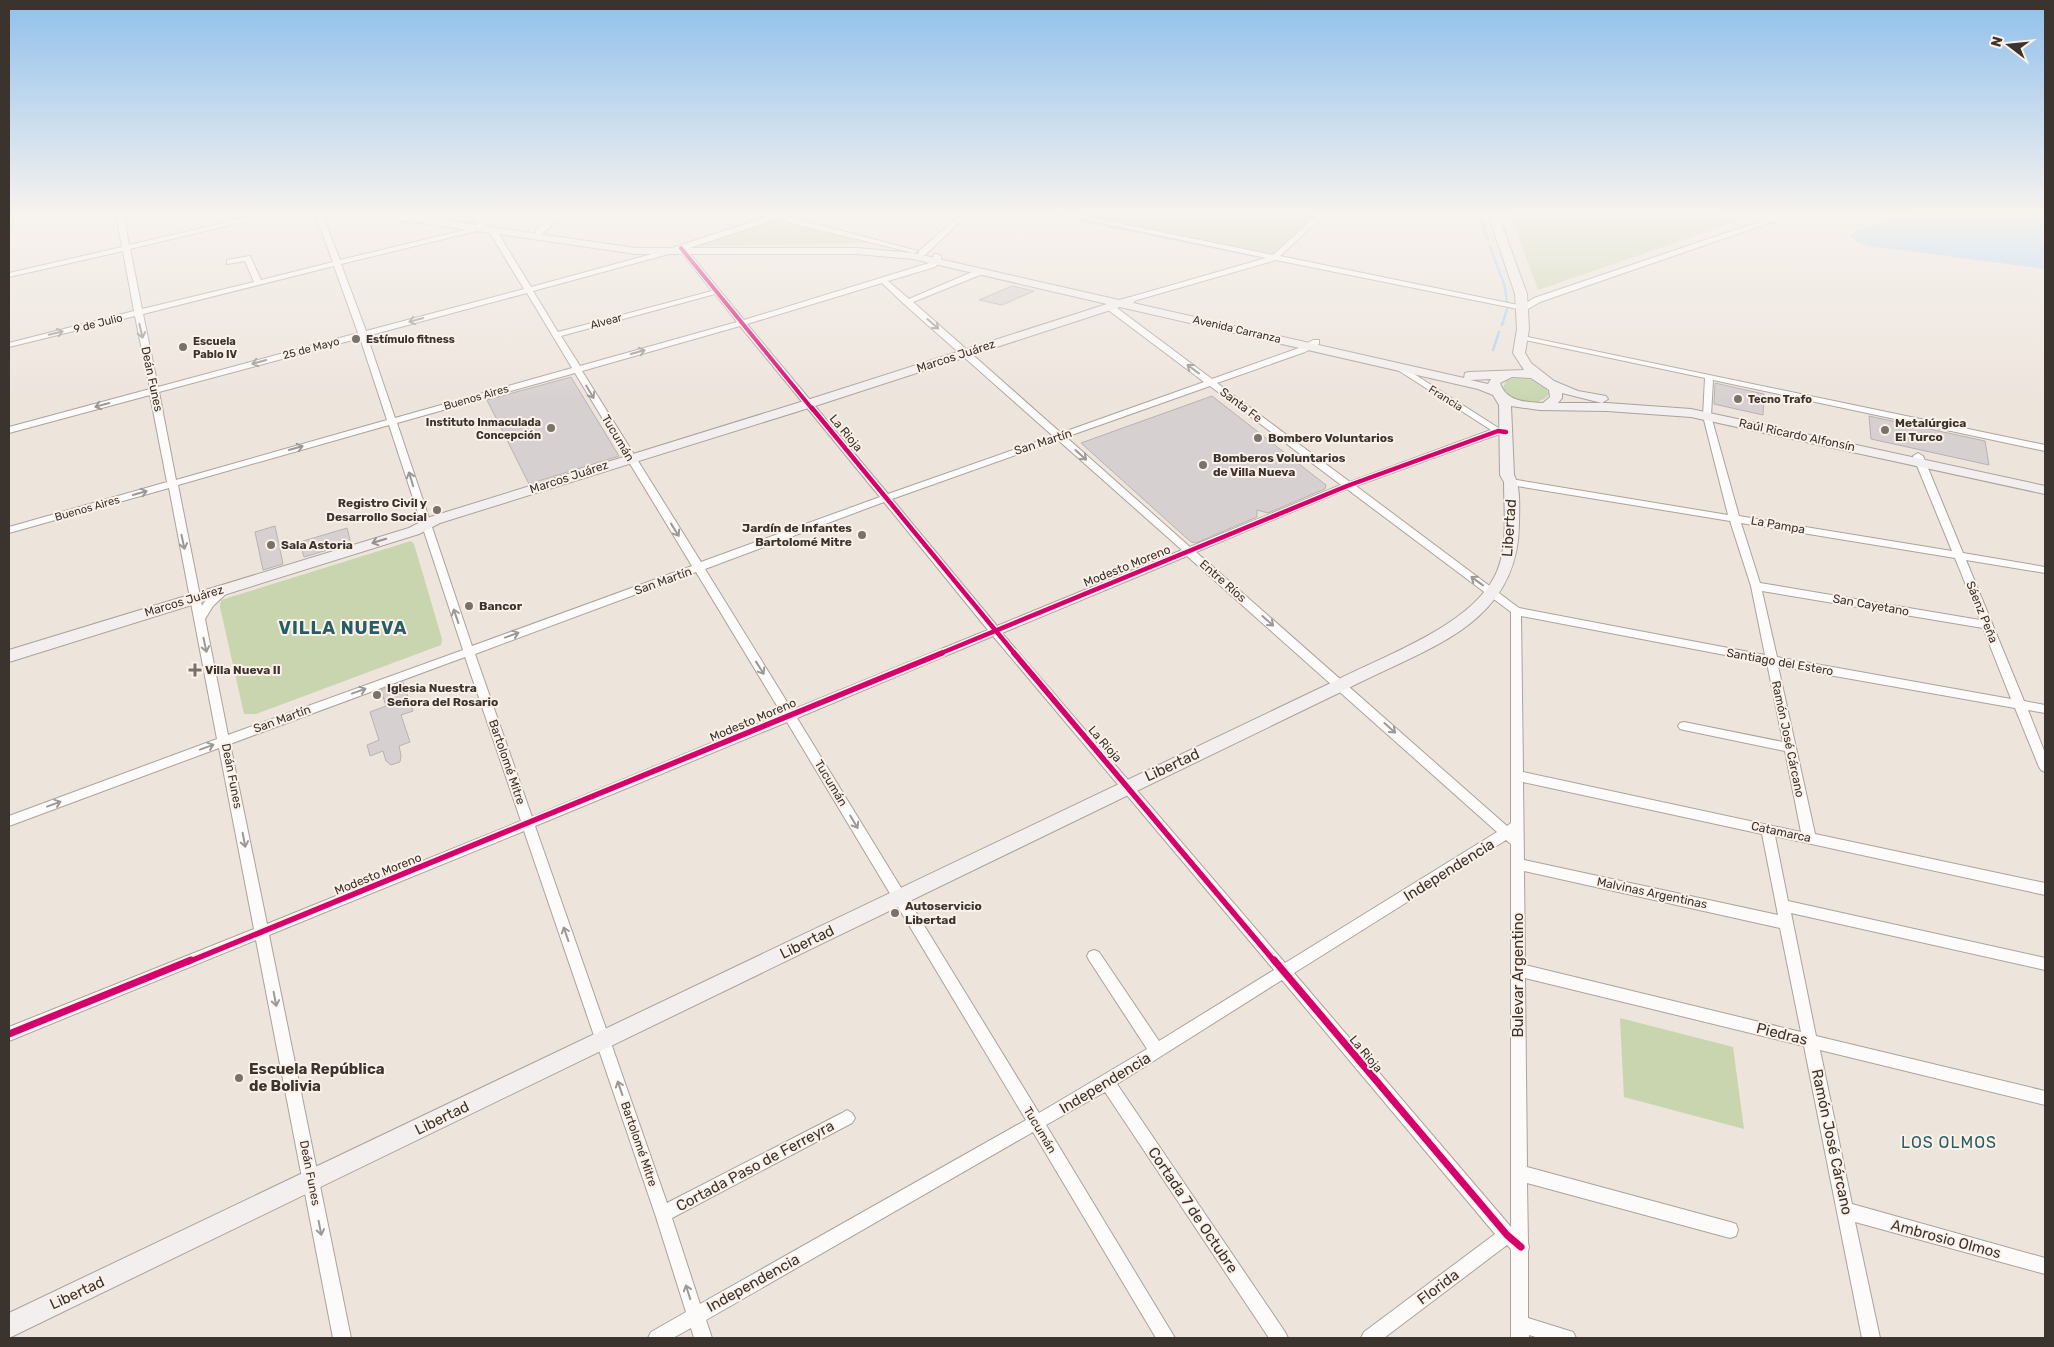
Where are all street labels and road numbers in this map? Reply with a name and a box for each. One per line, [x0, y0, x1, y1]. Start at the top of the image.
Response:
street label: 9 de Julio [72, 311, 124, 336]
street label: Alvear [589, 311, 624, 332]
street label: Avenida Carranza [1192, 313, 1282, 346]
street label: 25 de Mayo [281, 335, 341, 362]
street label: Marcos Juárez [915, 337, 997, 375]
street label: Deán Funes [138, 345, 166, 413]
street label: Buenos Aires [442, 382, 511, 413]
street label: Francia [1426, 383, 1465, 414]
street label: Santa Fe [1217, 385, 1265, 426]
street label: Tucumán [599, 412, 637, 464]
street label: La Rioja [827, 412, 865, 454]
street label: Raúl Ricardo Alfonsín [1738, 416, 1856, 454]
street label: San Martín [1012, 426, 1074, 458]
street label: Marcos Juárez [528, 458, 610, 496]
street label: Buenos Aires [53, 493, 122, 524]
street label: Libertad [1498, 498, 1520, 558]
street label: La Pampa [1750, 513, 1806, 537]
street label: Modesto Moreno [1081, 542, 1173, 590]
street label: Entre Ríos [1197, 557, 1249, 605]
street label: San Martín [632, 564, 694, 598]
street label: Sáenz Peña [1963, 579, 2001, 645]
street label: Marcos Juárez [143, 582, 225, 620]
street label: San Cayetano [1832, 591, 1910, 619]
street label: Santiago del Estero [1725, 646, 1835, 678]
street label: Ramón José Cárcano [1769, 679, 1807, 799]
street label: Modesto Moreno [708, 695, 798, 745]
street label: San Martín [251, 702, 313, 736]
street label: Bartolomé Mitre [486, 718, 528, 807]
street label: La Rioja [1085, 723, 1125, 765]
street label: Deán Funes [219, 742, 245, 810]
street label: Libertad [1142, 745, 1202, 785]
street label: Tucumán [812, 757, 850, 809]
street label: Catamarca [1750, 819, 1812, 845]
street label: Independencia [1400, 835, 1498, 905]
street label: Modesto Moreno [332, 850, 424, 898]
street label: Malvinas Argentinas [1596, 874, 1708, 912]
street label: Bulevar Argentino [1509, 913, 1527, 1037]
street label: Libertad [777, 921, 837, 963]
street label: Piedras [1755, 1019, 1810, 1049]
street label: La Rioja [1347, 1033, 1385, 1075]
street label: Independencia [1056, 1049, 1154, 1117]
street label: Ramón José Cárcano [1808, 1067, 1856, 1217]
street label: Libertad [412, 1097, 472, 1139]
street label: Bartolomé Mitre [618, 1100, 660, 1189]
street label: Tucumán [1021, 1104, 1059, 1156]
street label: Cortada Paso de Ferreyra [673, 1117, 837, 1215]
street label: Deán Funes [297, 1139, 323, 1207]
street label: Cortada 7 de Octubre [1144, 1144, 1242, 1276]
street label: Ambrosio Olmos [1889, 1216, 2003, 1262]
street label: Independencia [703, 1250, 803, 1316]
street label: Florida [1414, 1266, 1462, 1308]
street label: Libertad [47, 1273, 107, 1313]

